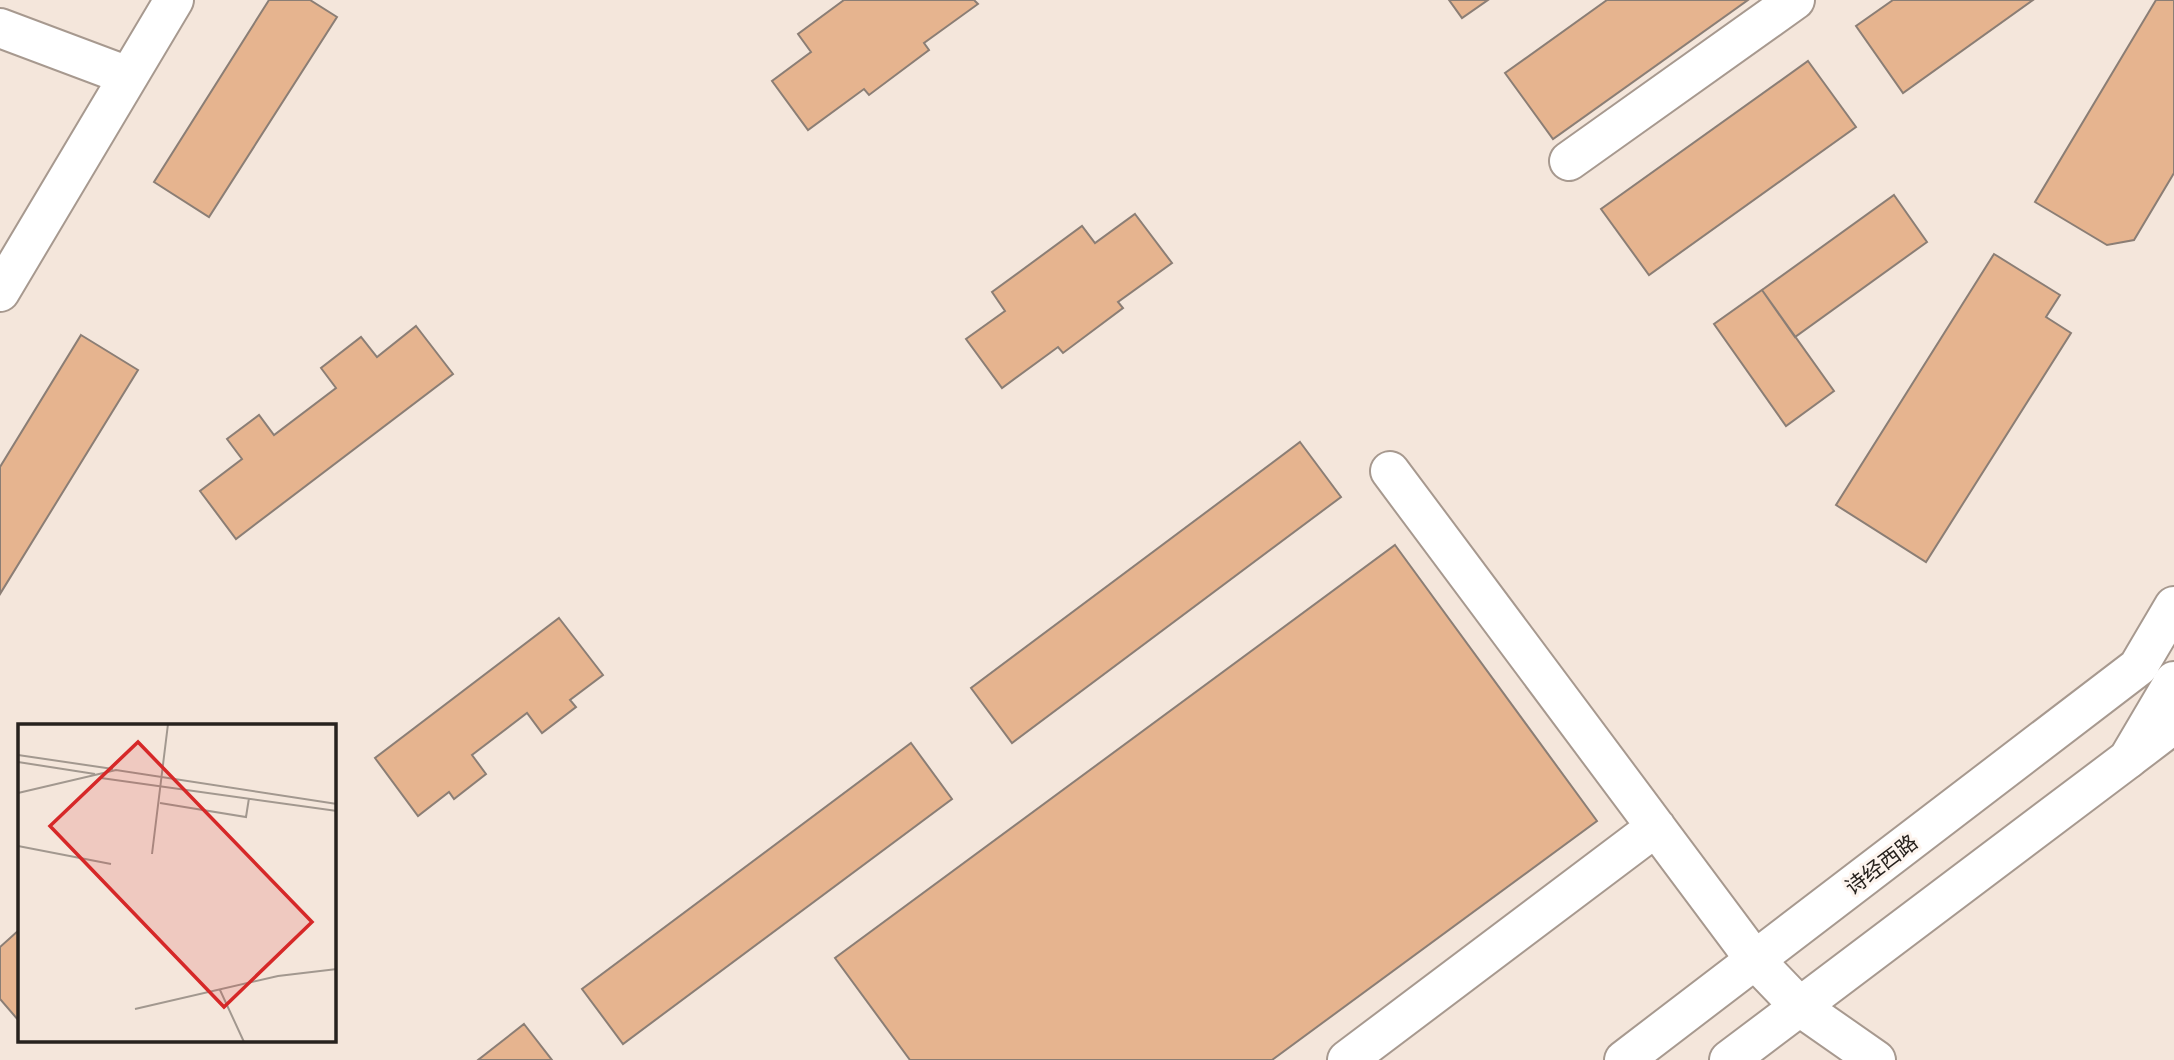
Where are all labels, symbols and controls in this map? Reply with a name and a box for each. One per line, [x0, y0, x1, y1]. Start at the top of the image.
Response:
inset map [18, 724, 336, 1042]
street label: 诗经西路 [1838, 826, 1924, 902]

